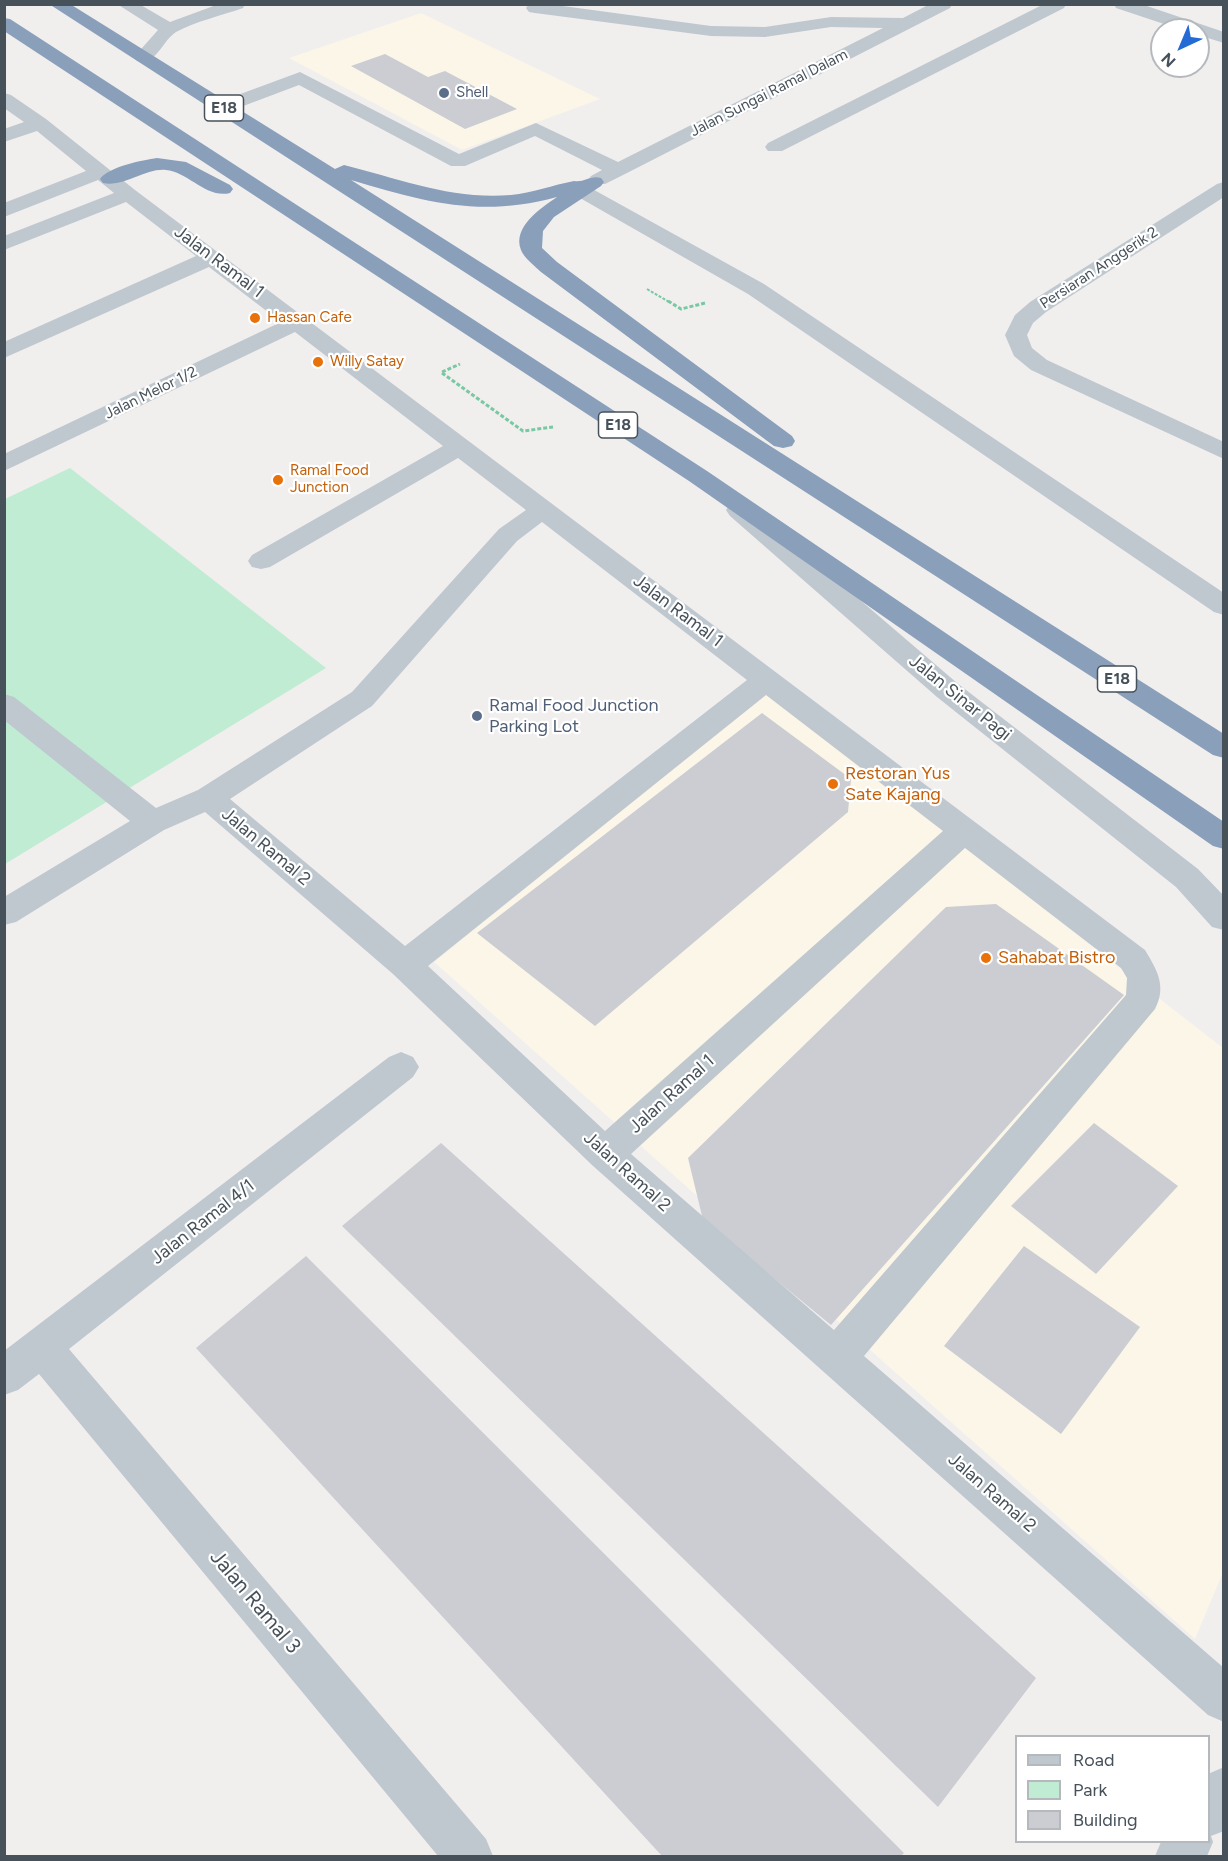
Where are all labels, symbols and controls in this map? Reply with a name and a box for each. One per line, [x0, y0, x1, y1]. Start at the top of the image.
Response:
north arrow [1150, 18, 1210, 78]
street label: Jalan Sungai Ramal Dalam [687, 45, 851, 141]
text: N [1157, 49, 1180, 71]
place label: Shell [456, 84, 488, 102]
marker: Shell [437, 86, 451, 100]
road number: E18 [204, 95, 244, 121]
street label: Jalan Ramal 1 [170, 221, 268, 303]
street label: Persiaran Anggerik 2 [1037, 223, 1161, 313]
place label: Hassan Cafe [267, 309, 352, 327]
marker: Hassan Cafe [248, 311, 262, 325]
place label: Willy Satay [330, 353, 404, 371]
marker: Willy Satay [311, 355, 325, 369]
street label: Jalan Melor 1/2 [102, 363, 200, 423]
road number: E18 [598, 412, 638, 438]
place label: Ramal Food Junction [290, 462, 369, 497]
marker: Ramal Food Junction [271, 473, 285, 487]
street label: Jalan Ramal 1 [629, 570, 727, 652]
street label: Jalan Sinar Pagi [905, 650, 1015, 746]
road number: E18 [1098, 666, 1136, 692]
place label: Ramal Food Junction Parking Lot [489, 695, 658, 738]
marker: Ramal Food Junction Parking Lot [470, 709, 484, 723]
place label: Restoran Yus Sate Kajang [845, 763, 950, 806]
marker: Restoran Yus Sate Kajang [826, 777, 840, 791]
street label: Jalan Ramal 2 [217, 804, 315, 890]
place label: Sahabat Bistro [998, 947, 1115, 969]
marker: Sahabat Bistro [979, 951, 993, 965]
street label: Jalan Ramal 1 [625, 1050, 719, 1138]
street label: Jalan Ramal 2 [579, 1127, 675, 1217]
street label: Jalan Ramal 4/1 [147, 1175, 259, 1269]
street label: Jalan Ramal 2 [944, 1449, 1040, 1537]
street label: Jalan Ramal 3 [204, 1545, 306, 1659]
legend [1015, 1735, 1210, 1843]
text: Road [1073, 1749, 1114, 1771]
text: Park [1073, 1779, 1107, 1801]
text: Building [1073, 1809, 1138, 1831]

